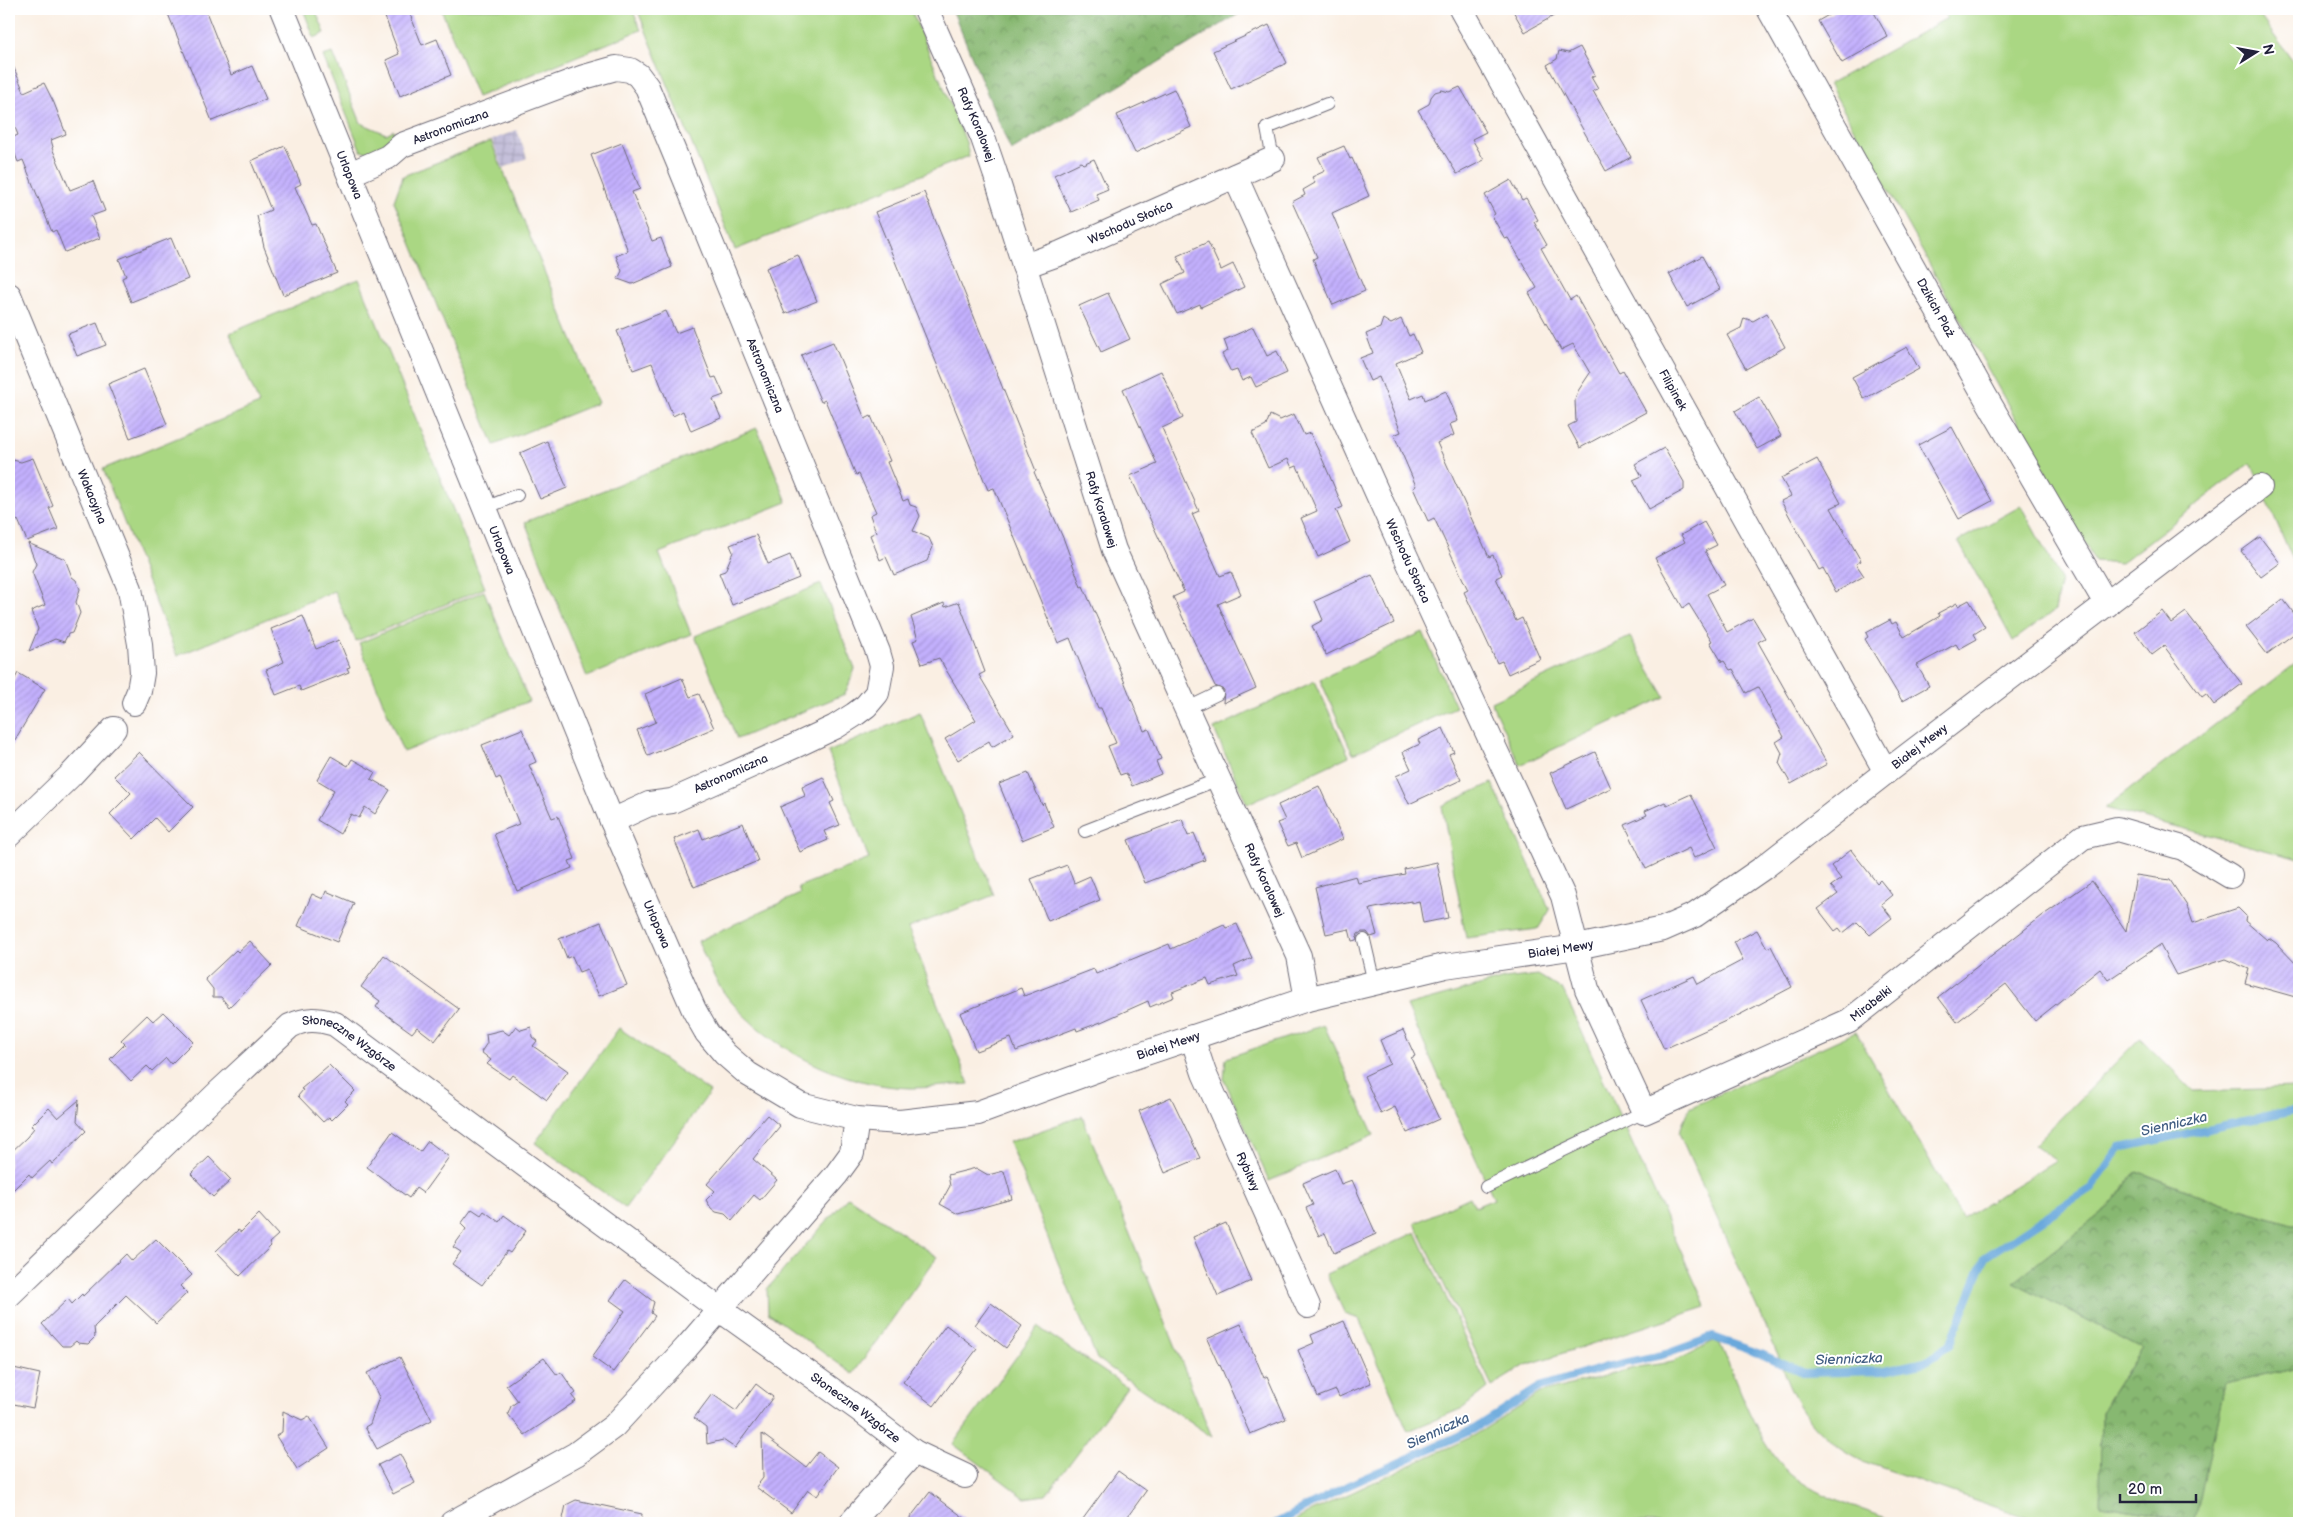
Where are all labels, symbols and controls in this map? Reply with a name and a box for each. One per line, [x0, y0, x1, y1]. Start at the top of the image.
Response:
north arrow [2230, 28, 2280, 78]
text: N [2259, 43, 2278, 56]
street label: Rafy Koralowej [954, 85, 998, 164]
street label: Astronomiczna [411, 106, 491, 148]
street label: Urlopowa [333, 148, 366, 201]
street label: Wschodu Słońca [1086, 197, 1175, 248]
street label: Dzikich Plaż [1913, 276, 1958, 340]
street label: Astronomiczna [743, 336, 787, 415]
street label: Filipinek [1656, 367, 1691, 413]
street label: Wakacyjna [74, 467, 110, 526]
street label: Rafy Koralowej [1082, 469, 1120, 550]
street label: Wschodu Słońca [1382, 517, 1434, 605]
street label: Urlopowa [485, 524, 519, 577]
street label: Białej Mewy [1889, 720, 1951, 772]
street label: Astronomiczna [692, 751, 771, 797]
street label: Rafy Koralowej [1241, 841, 1288, 919]
street label: Urlopowa [640, 898, 674, 951]
street label: Białej Mewy [1527, 936, 1595, 961]
street label: Mirabelki [1847, 982, 1895, 1025]
street label: Słoneczne Wzgórze [301, 1013, 399, 1075]
street label: Białej Mewy [1135, 1028, 1203, 1063]
water label: Sienniczka [2139, 1108, 2209, 1140]
street label: Rybitwy [1233, 1150, 1264, 1194]
water label: Sienniczka [1815, 1349, 1883, 1369]
street label: Słoneczne Wzgórze [808, 1370, 903, 1446]
water label: Sienniczka [1404, 1409, 1472, 1453]
scale bar [2120, 1472, 2197, 1504]
text: 20 m [2128, 1480, 2162, 1499]

